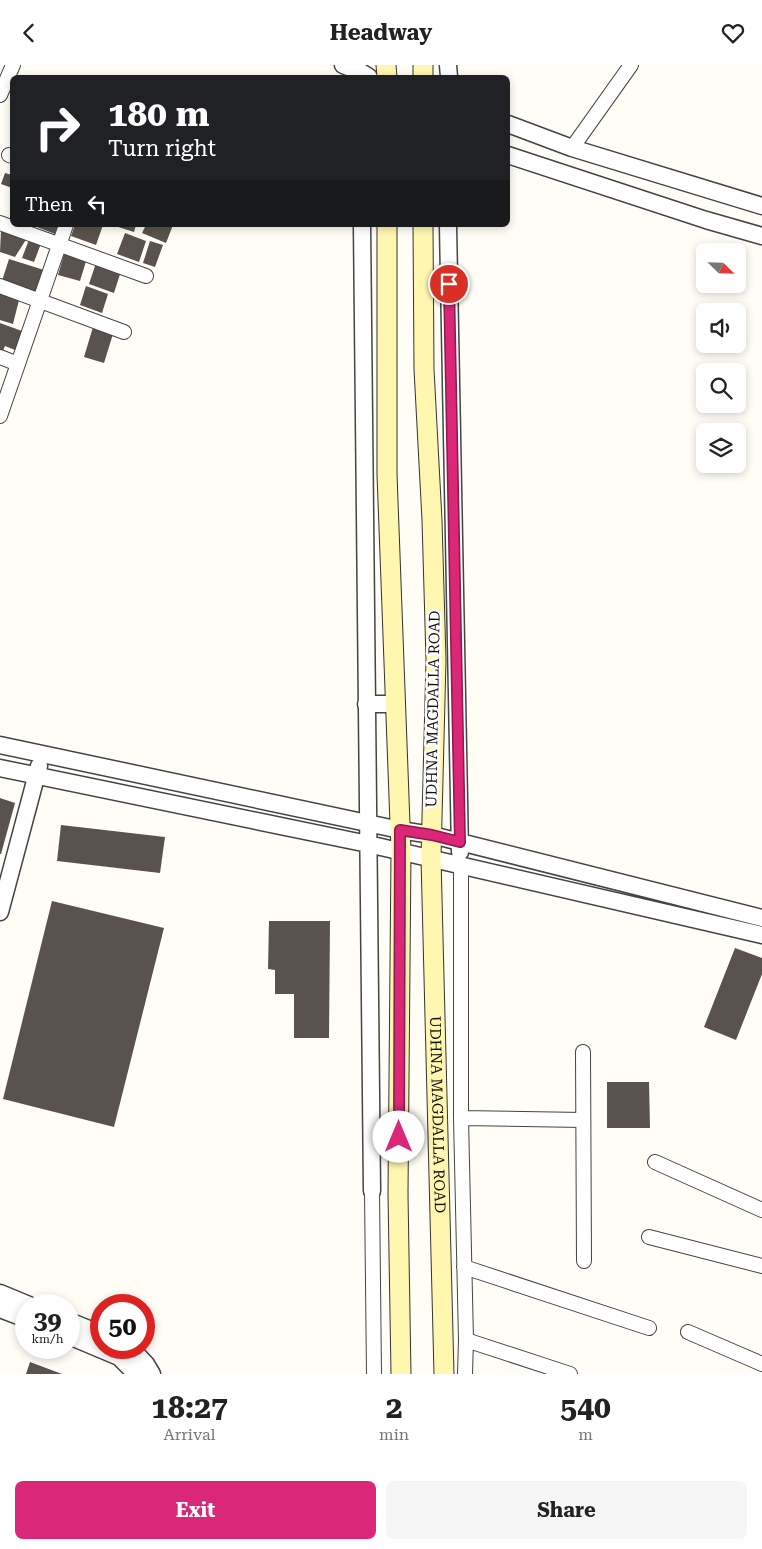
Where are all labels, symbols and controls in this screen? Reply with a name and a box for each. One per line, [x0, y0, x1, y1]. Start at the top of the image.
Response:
icon: back [15, 19, 43, 47]
icon: heart [719, 19, 747, 47]
text: Headway [330, 20, 432, 45]
text: 180 m [108, 94, 209, 135]
icon: right [25, 95, 90, 160]
text: Turn right [108, 136, 216, 161]
icon: left [83, 190, 111, 218]
text: Then [25, 193, 73, 216]
north arrow [696, 243, 746, 293]
map controls [696, 243, 746, 473]
pin [428, 263, 470, 305]
icon: arrive [435, 270, 463, 298]
button: sound [696, 303, 746, 353]
button: search [696, 363, 746, 413]
button: layers [696, 423, 746, 473]
street label: UDHNA MAGDALLA ROAD [422, 610, 444, 808]
street label: UDHNA MAGDALLA ROAD [426, 1016, 449, 1213]
position arrow [372, 1110, 424, 1162]
speed limit sign: 50 [90, 1294, 155, 1359]
text: 39 [33, 1306, 62, 1335]
text: km/h [31, 1332, 64, 1346]
text: 18:27 [151, 1390, 228, 1425]
text: 2 [386, 1390, 402, 1425]
text: 540 [560, 1390, 611, 1425]
text: Arrival [164, 1425, 216, 1444]
text: min [379, 1425, 409, 1444]
text: m [578, 1425, 593, 1444]
button: Exit [15, 1481, 376, 1539]
button: Share [386, 1481, 747, 1539]

